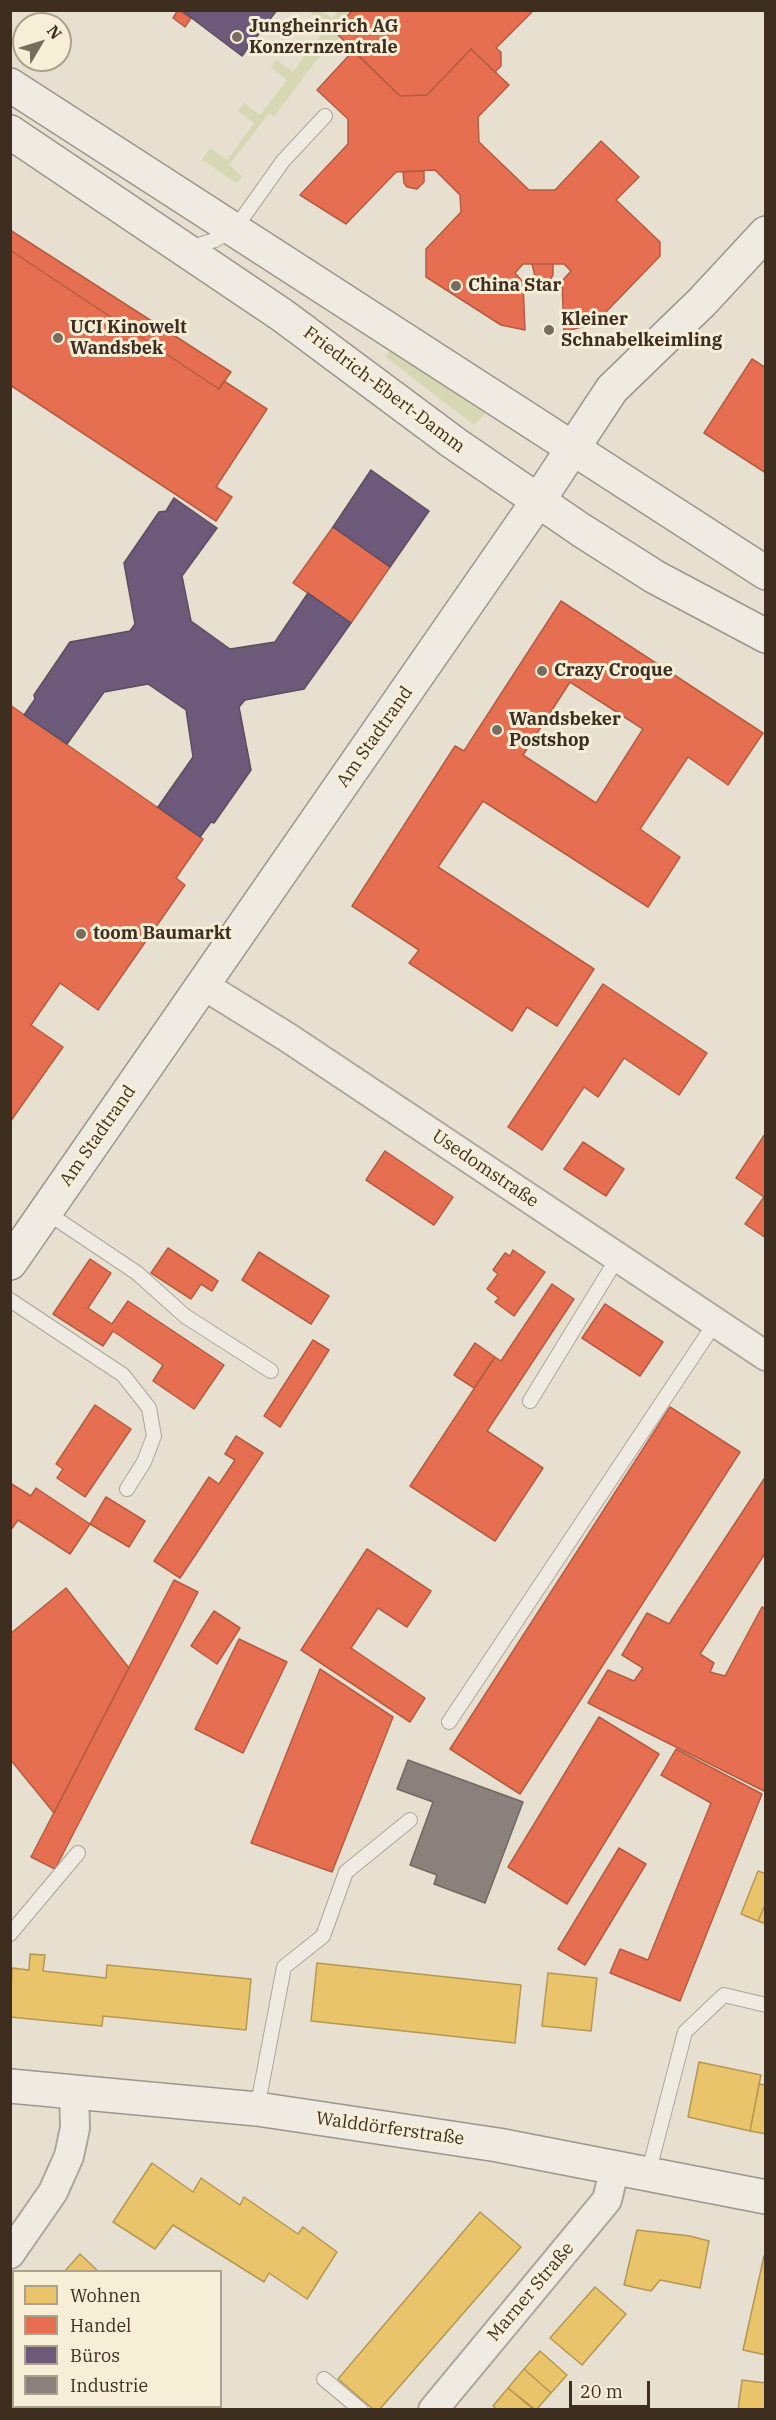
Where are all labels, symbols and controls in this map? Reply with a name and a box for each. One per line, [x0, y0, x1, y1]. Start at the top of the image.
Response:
north arrow [12, 12, 72, 72]
place label: Jungheinrich AG Konzernzentrale [249, 16, 398, 58]
text: N [43, 21, 66, 43]
marker: Jungheinrich AG Konzernzentrale [230, 30, 244, 44]
place label: China Star [468, 275, 561, 297]
marker: China Star [449, 279, 463, 293]
place label: Kleiner Schnabelkeimling [561, 309, 722, 352]
place label: UCI Kinowelt Wandsbek [70, 317, 187, 360]
street label: Friedrich-Ebert-Damm [299, 322, 469, 458]
marker: Kleiner Schnabelkeimling [542, 323, 556, 337]
marker: UCI Kinowelt Wandsbek [51, 331, 65, 345]
place label: Crazy Croque [554, 660, 673, 682]
marker: Crazy Croque [535, 664, 549, 678]
street label: Am Stadtrand [332, 682, 418, 792]
place label: Wandsbeker Postshop [509, 709, 621, 752]
marker: Wandsbeker Postshop [490, 723, 504, 737]
place label: toom Baumarkt [93, 923, 231, 945]
marker: toom Baumarkt [74, 927, 88, 941]
street label: Am Stadtrand [55, 1081, 141, 1191]
street label: Usedomstraße [428, 1125, 542, 1213]
street label: Walddörferstraße [314, 2108, 466, 2150]
street label: Marner Straße [483, 2238, 579, 2346]
legend [12, 2270, 222, 2408]
text: Wohnen [70, 2284, 141, 2307]
text: Handel [70, 2314, 132, 2337]
text: Büros [70, 2344, 120, 2367]
scale bar [572, 2369, 653, 2407]
text: Industrie [70, 2374, 148, 2397]
text: 20 m [580, 2380, 623, 2403]

